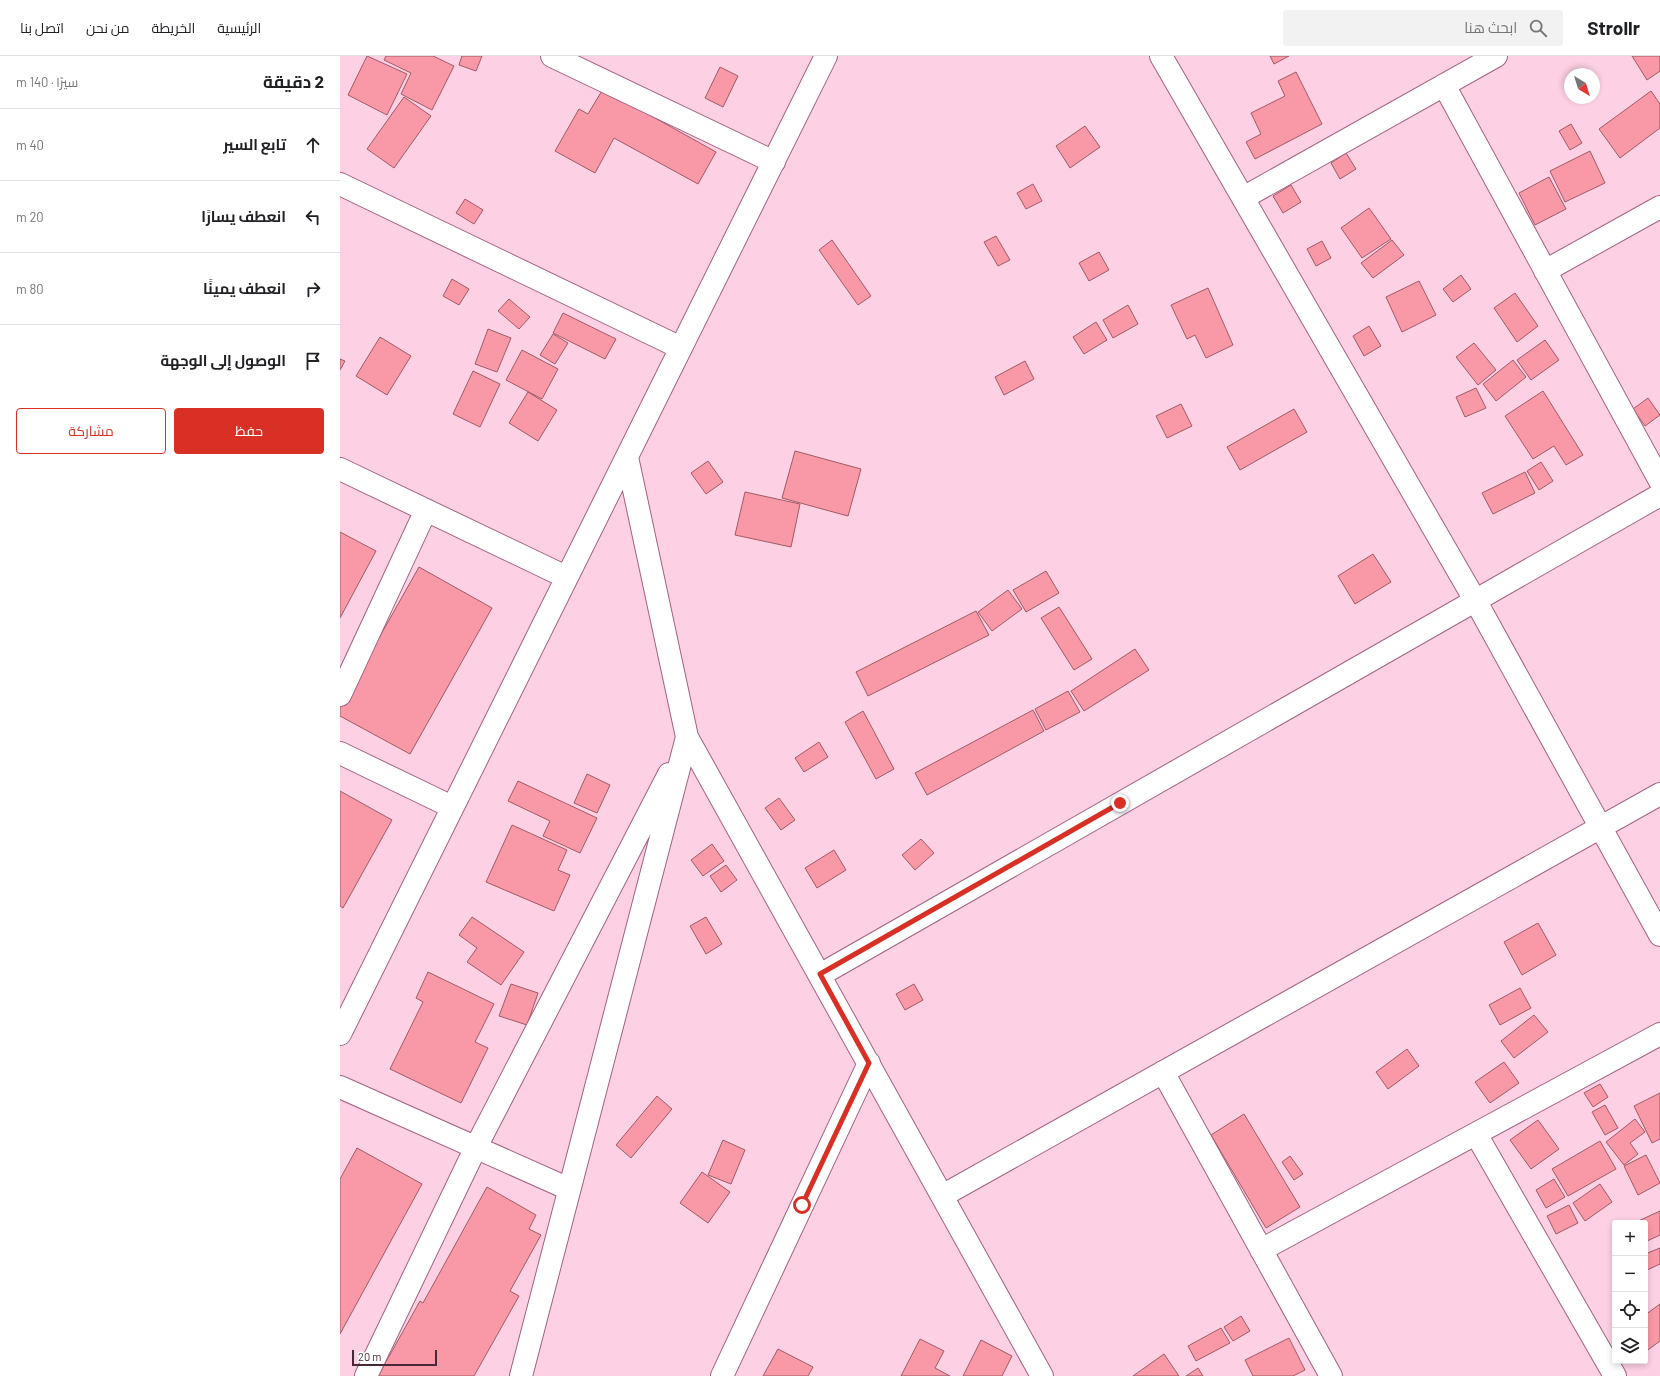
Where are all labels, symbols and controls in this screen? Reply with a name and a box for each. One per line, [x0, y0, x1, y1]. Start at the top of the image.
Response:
search box [1283, 10, 1563, 46]
text: Strollr [1587, 16, 1640, 39]
icon: search [1527, 17, 1549, 39]
text: ابحث هنا [1464, 18, 1517, 36]
text: اتصل بنا [20, 19, 64, 36]
text: من نحن [86, 19, 130, 36]
text: الخريطة [152, 19, 195, 36]
text: الرئيسية [217, 19, 261, 36]
north arrow [1564, 68, 1600, 104]
text: 2 دقيقة [263, 71, 324, 91]
text: سيرًا · 140 m [16, 74, 78, 90]
icon: ahead [302, 134, 324, 156]
text: تابع السير [223, 135, 286, 153]
text: 40 m [16, 137, 44, 153]
icon: left [302, 206, 324, 228]
text: انعطف يسارًا [201, 207, 286, 225]
text: 20 m [16, 209, 44, 225]
icon: right [302, 278, 324, 300]
text: انعطف يمينًا [203, 279, 286, 297]
text: 80 m [16, 281, 44, 297]
icon: arrive [302, 350, 324, 372]
text: الوصول إلى الوجهة [160, 351, 286, 369]
button: مشاركة [16, 408, 166, 454]
button: حفظ [174, 408, 324, 454]
route end [1111, 794, 1129, 812]
route start [793, 1196, 811, 1214]
map controls [1612, 1220, 1648, 1364]
button: + [1612, 1220, 1648, 1256]
button: − [1612, 1256, 1648, 1292]
button: locate [1612, 1292, 1648, 1328]
button: layers [1612, 1328, 1648, 1364]
scale bar [352, 1348, 437, 1367]
text: 20 m [358, 1350, 381, 1363]

